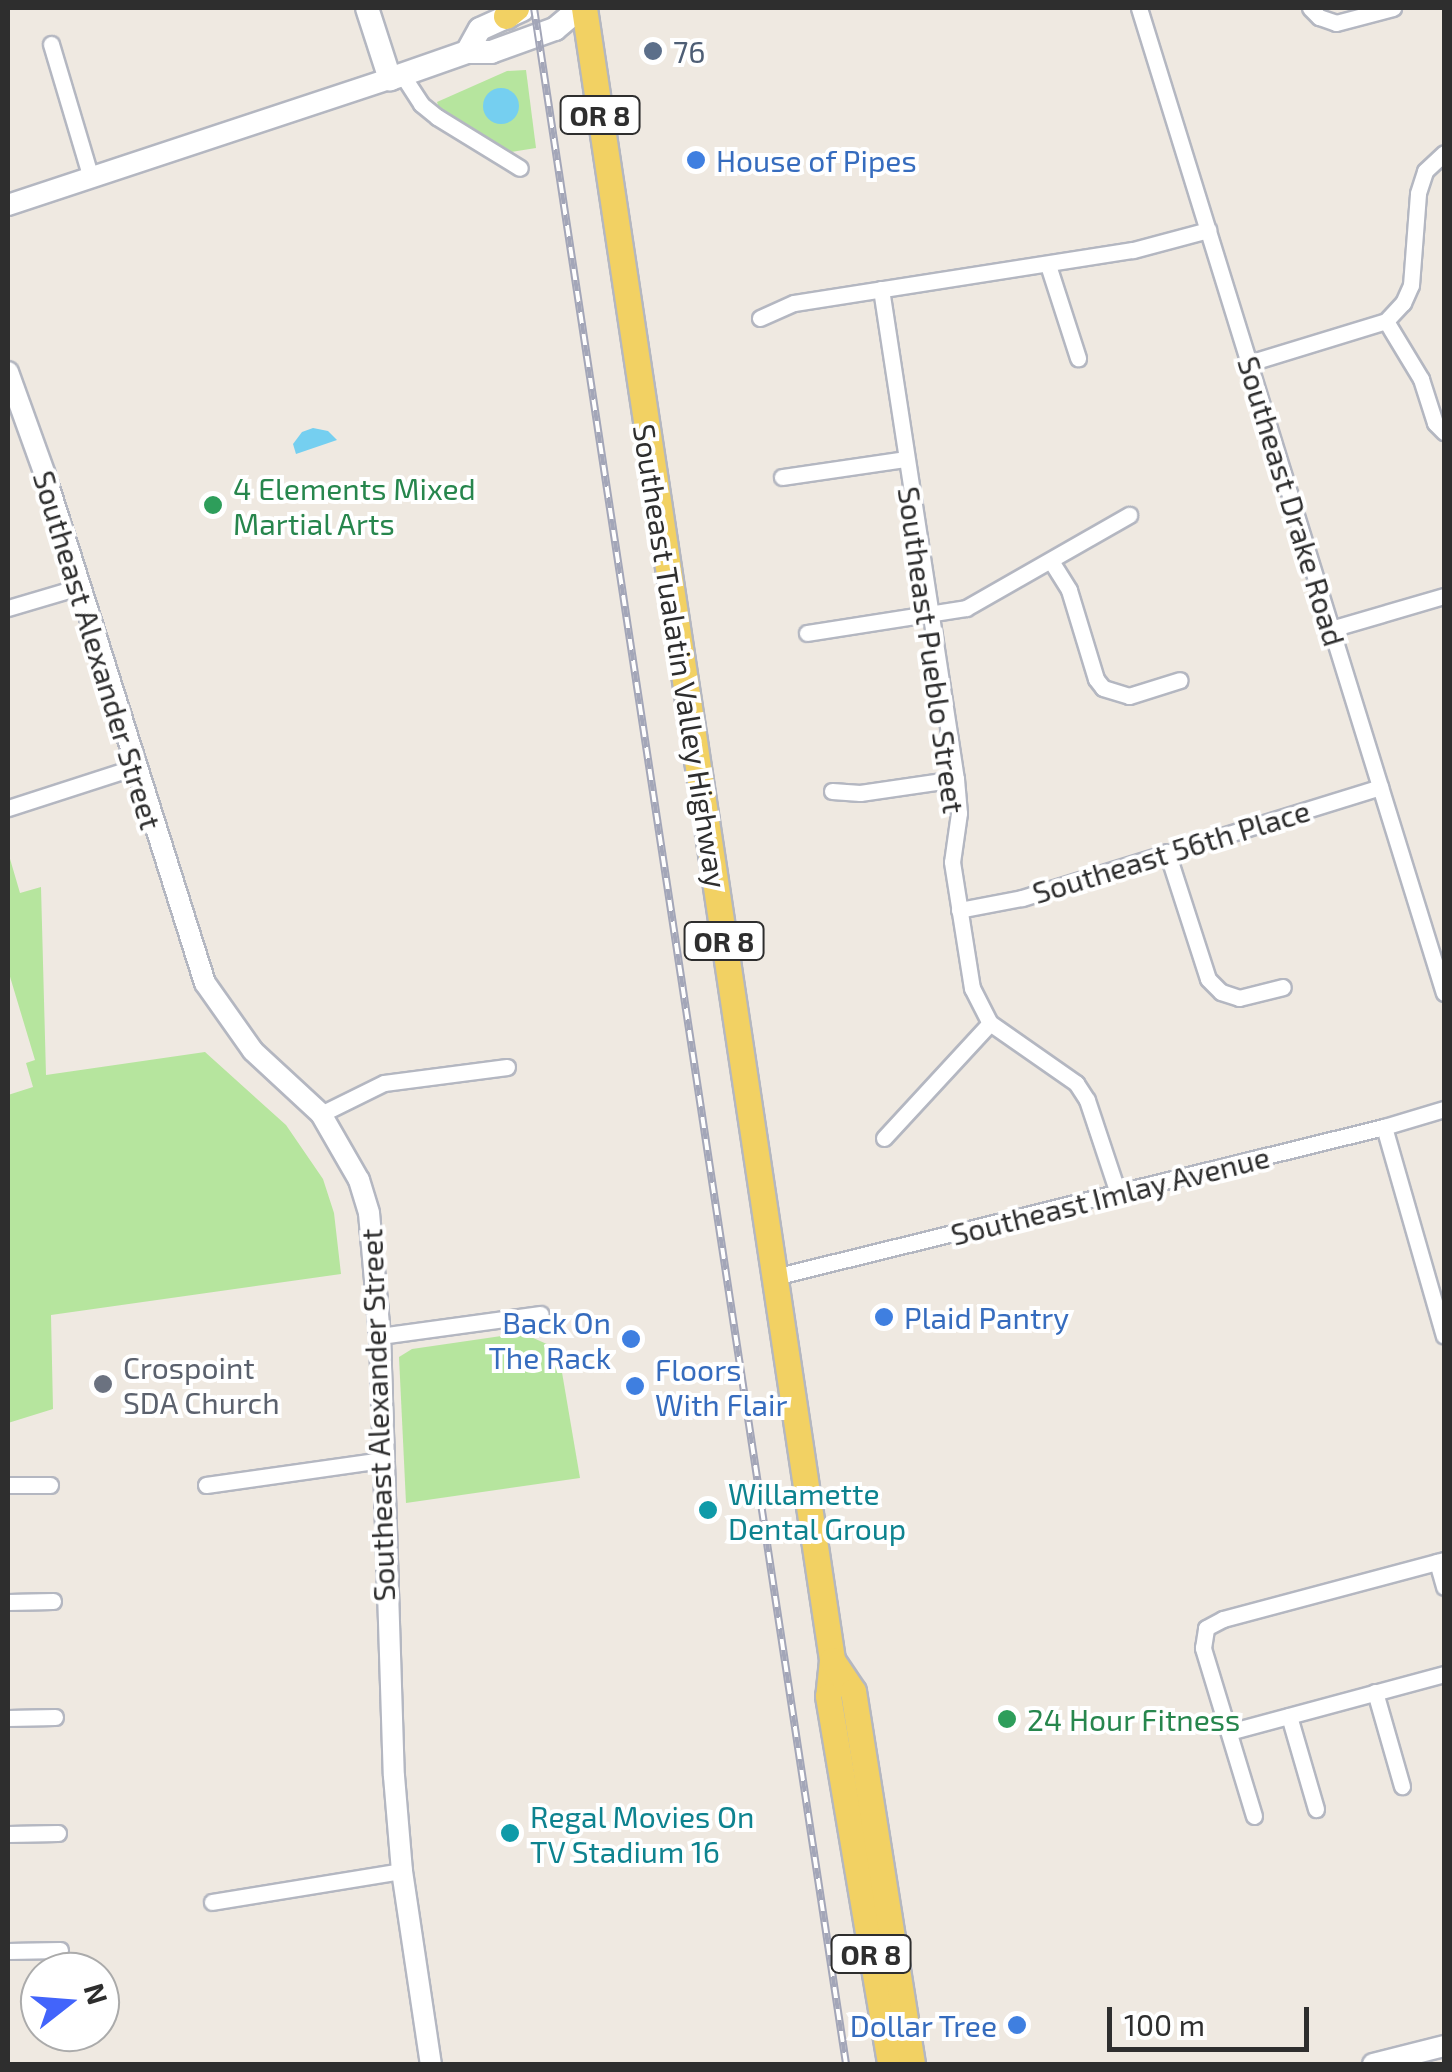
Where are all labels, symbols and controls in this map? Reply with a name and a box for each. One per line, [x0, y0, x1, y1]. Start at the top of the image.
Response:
place label: 76 [673, 33, 706, 69]
marker: 76 [642, 40, 664, 62]
road number: OR 8 [558, 92, 642, 138]
place label: House of Pipes [716, 142, 917, 178]
marker: House of Pipes [685, 149, 707, 171]
street label: Southeast Drake Road [1231, 352, 1353, 650]
street label: Southeast Tualatin Valley Highway [626, 420, 736, 892]
street label: Southeast Alexander Street [26, 466, 170, 834]
place label: 4 Elements Mixed Martial Arts [233, 470, 476, 540]
street label: Southeast Pueblo Street [891, 484, 973, 816]
marker: 4 Elements Mixed Martial Arts [202, 494, 224, 516]
street label: Southeast 56th Place [1028, 792, 1314, 910]
road number: OR 8 [682, 918, 766, 964]
street label: Southeast Imlay Avenue [946, 1138, 1274, 1252]
street label: Southeast Alexander Street [352, 1227, 402, 1603]
place label: Plaid Pantry [904, 1299, 1069, 1335]
place label: Back On The Rack [488, 1304, 611, 1374]
marker: Plaid Pantry [873, 1306, 895, 1328]
marker: Back On The Rack [620, 1328, 642, 1350]
place label: Crospoint SDA Church [123, 1349, 280, 1420]
place label: Floors With Flair [655, 1351, 787, 1422]
marker: Crospoint SDA Church [92, 1373, 114, 1395]
marker: Floors With Flair [624, 1375, 646, 1397]
place label: Willamette Dental Group [728, 1475, 907, 1546]
marker: Willamette Dental Group [697, 1499, 719, 1521]
place label: 24 Hour Fitness [1027, 1701, 1241, 1737]
marker: 24 Hour Fitness [996, 1708, 1018, 1730]
place label: Regal Movies On TV Stadium 16 [530, 1798, 755, 1868]
marker: Regal Movies On TV Stadium 16 [499, 1822, 521, 1844]
road number: OR 8 [828, 1931, 914, 1977]
north arrow [20, 1952, 120, 2052]
text: N [78, 1979, 116, 2008]
scale bar [1112, 1987, 1314, 2049]
text: 100 m [1124, 2006, 1205, 2042]
place label: Dollar Tree [849, 2007, 997, 2043]
marker: Dollar Tree [1006, 2014, 1028, 2036]

